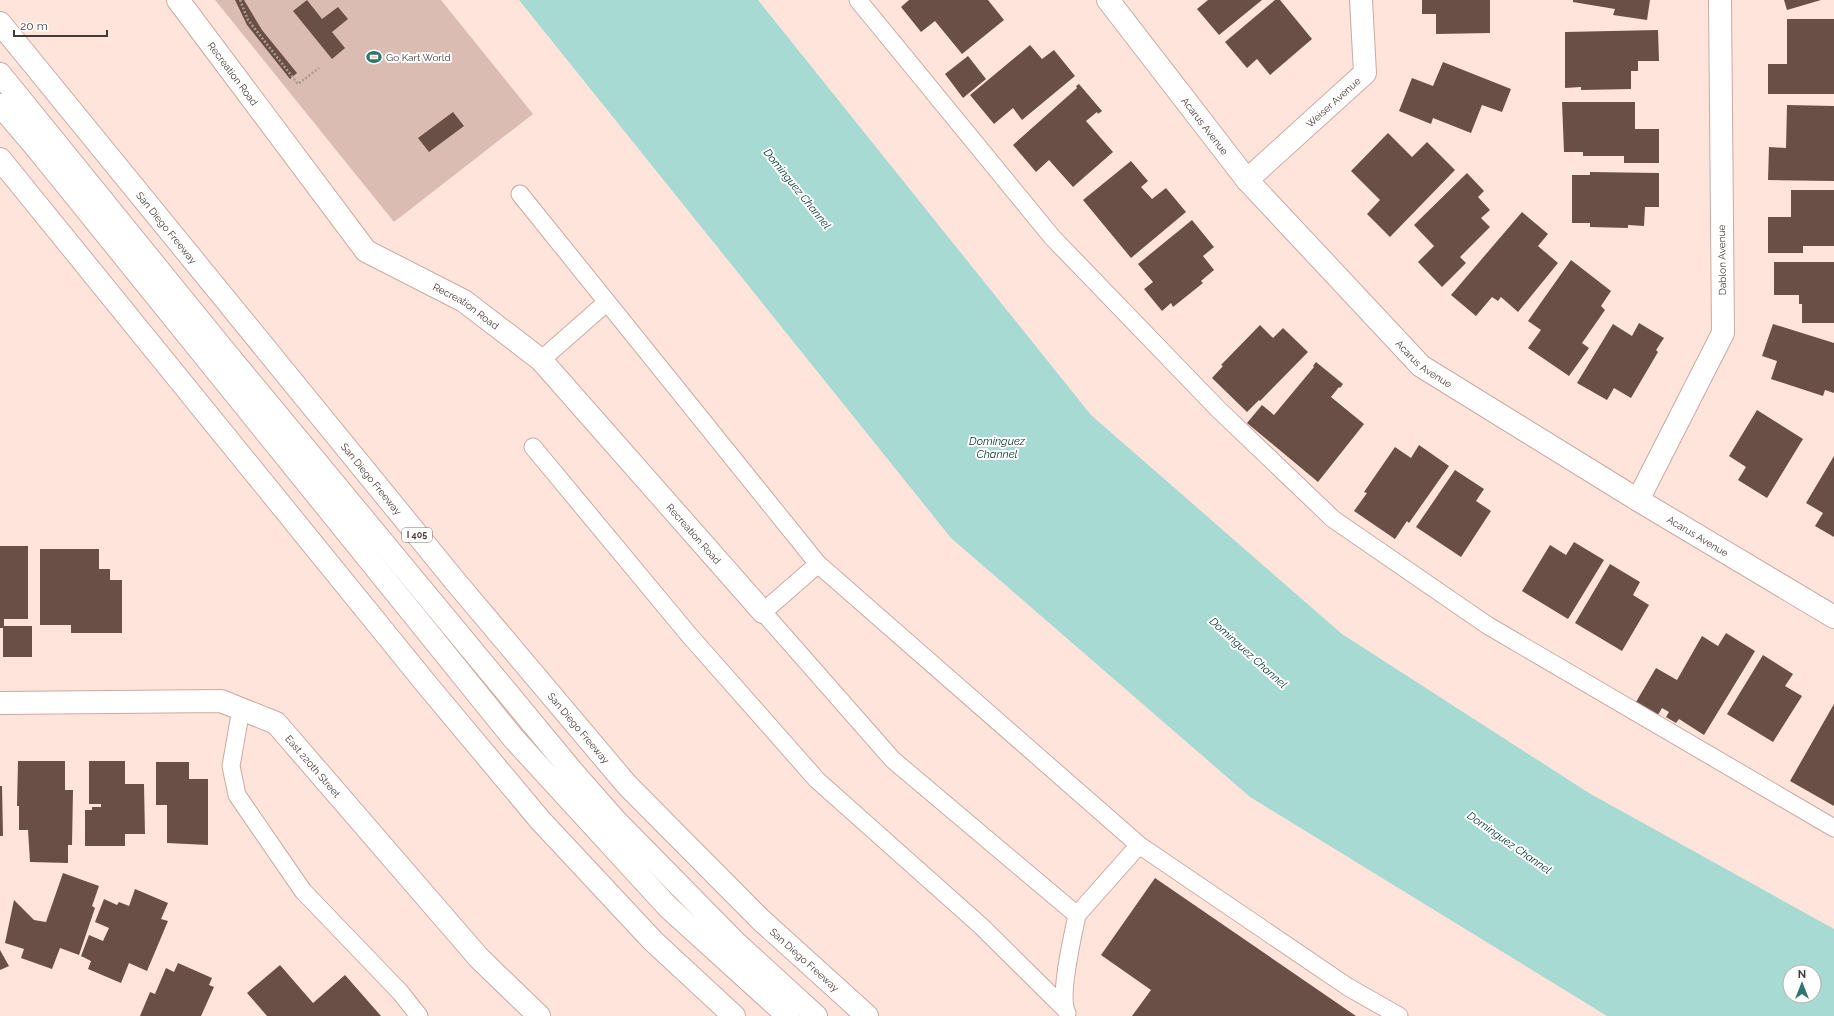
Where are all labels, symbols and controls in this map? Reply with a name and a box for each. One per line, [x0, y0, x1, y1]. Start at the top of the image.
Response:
scale bar [14, 12, 107, 38]
text: 20 m [20, 19, 48, 33]
street label: Recreation Road [206, 40, 260, 107]
sports icon: Go Kart World [365, 48, 383, 66]
place label: Go Kart World [386, 52, 451, 63]
street label: Weiser Avenue [1304, 75, 1362, 129]
street label: Acarus Avenue [1180, 95, 1231, 157]
water label: Dominguez Channel [761, 146, 833, 232]
street label: San Diego Freeway [134, 190, 200, 266]
street label: Dablon Avenue [1716, 225, 1728, 295]
street label: Recreation Road [431, 281, 501, 331]
street label: Acarus Avenue [1394, 338, 1454, 389]
water label: Dominguez Channel [969, 435, 1026, 461]
street label: San Diego Freeway [339, 441, 404, 517]
street label: Recreation Road [665, 501, 723, 566]
street label: Acarus Avenue [1665, 513, 1731, 558]
road number: I 405 [402, 528, 432, 542]
water label: Dominguez Channel [1207, 615, 1289, 691]
street label: San Diego Freeway [546, 690, 612, 766]
street label: East 220th Street [283, 733, 343, 800]
water label: Dominguez Channel [1464, 809, 1554, 877]
street label: San Diego Freeway [768, 926, 842, 994]
north arrow [1782, 964, 1822, 1004]
text: N [1798, 968, 1806, 981]

